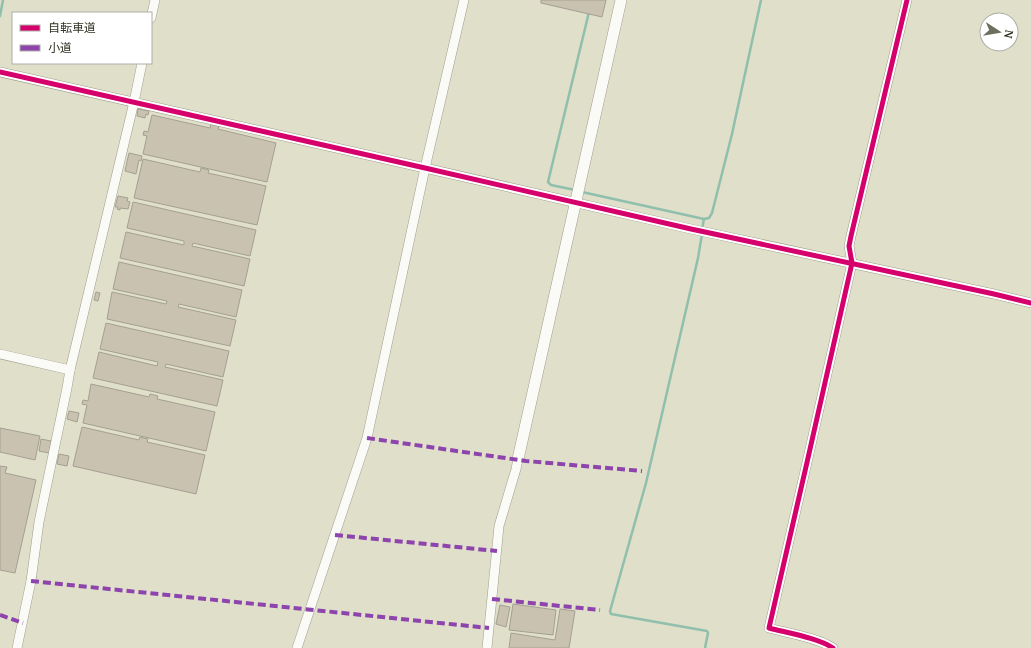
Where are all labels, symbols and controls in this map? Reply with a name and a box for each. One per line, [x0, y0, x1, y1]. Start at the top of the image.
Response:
legend [12, 12, 152, 64]
north arrow [979, 12, 1019, 52]
text: 自転車道 [48, 20, 96, 35]
text: N [1001, 29, 1016, 40]
text: 小道 [48, 40, 72, 55]

